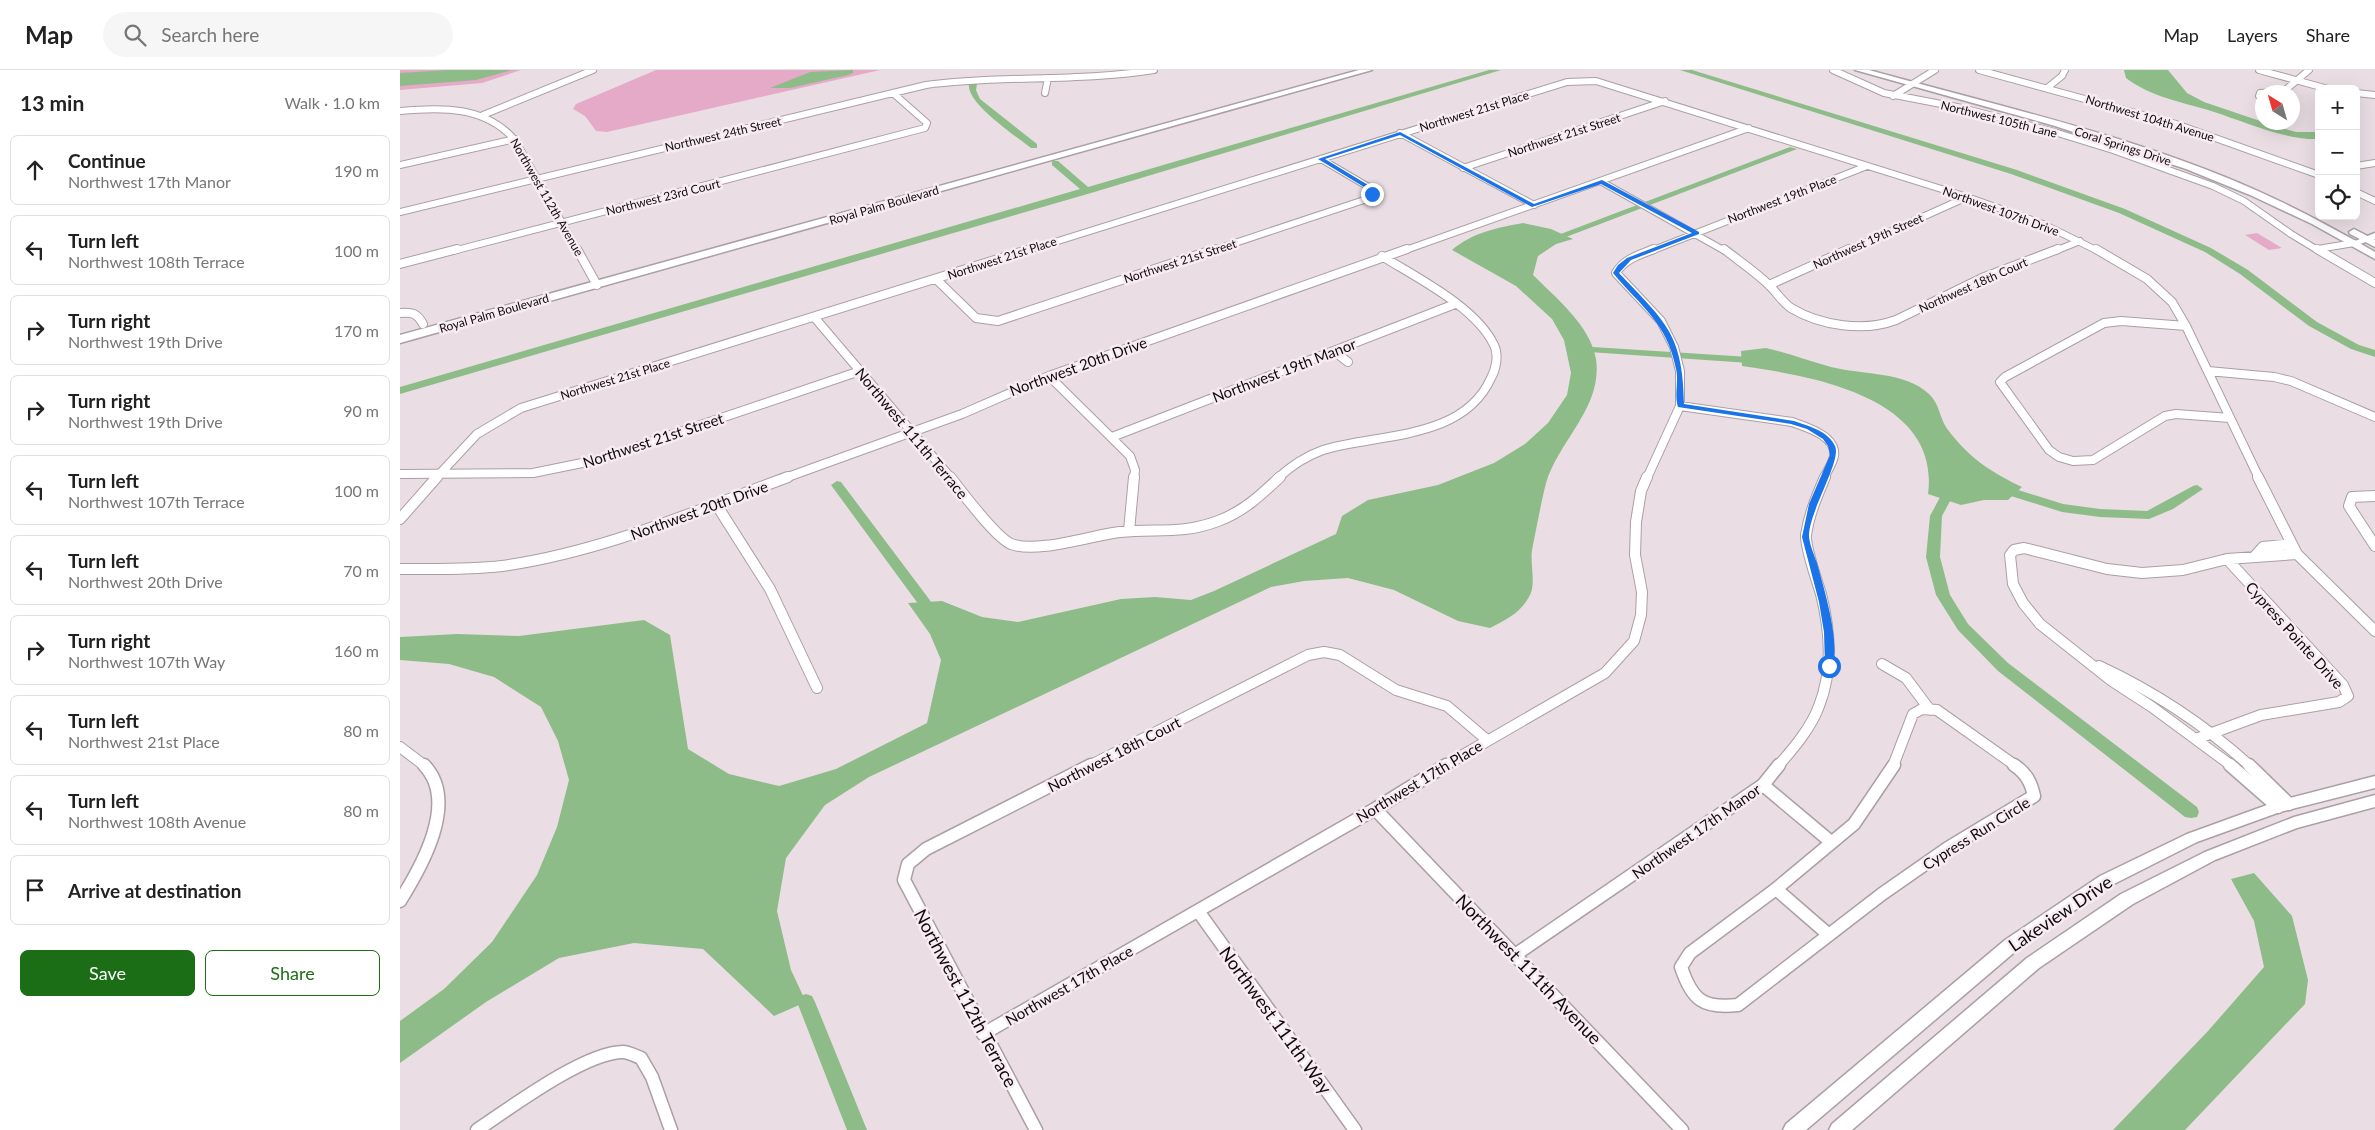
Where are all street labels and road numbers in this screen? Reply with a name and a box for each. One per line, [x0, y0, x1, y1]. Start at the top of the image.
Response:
street label: Northwest 21st Place [1417, 87, 1531, 135]
street label: Northwest 104th Avenue [2084, 91, 2216, 145]
street label: Northwest 105th Lane [1939, 97, 2059, 141]
street label: Northwest 21st Street [1506, 110, 1623, 160]
street label: Northwest 24th Street [663, 113, 783, 155]
street label: Coral Springs Drive [2073, 123, 2173, 169]
street label: Northwest 112th Avenue [507, 135, 587, 259]
street label: Northwest 19th Place [1726, 171, 1838, 227]
street label: Northwest 23rd Court [604, 175, 722, 218]
street label: Royal Palm Boulevard [827, 182, 941, 228]
street label: Northwest 107th Drive [1941, 183, 2061, 239]
street label: Northwest 19th Street [1811, 210, 1926, 272]
street label: Northwest 21st Place [946, 233, 1058, 283]
street label: Northwest 21st Street [1122, 236, 1239, 286]
street label: Northwest 18th Court [1916, 254, 2030, 316]
street label: Royal Palm Boulevard [437, 290, 551, 336]
street label: Northwest 20th Drive [1007, 333, 1149, 399]
street label: Northwest 19th Manor [1210, 334, 1359, 406]
street label: Northwest 21st Place [558, 355, 672, 403]
street label: Northwest 111th Terrace [852, 364, 972, 502]
street label: Northwest 21st Street [580, 409, 726, 471]
street label: Northwest 20th Drive [628, 477, 770, 543]
street label: Cypress Pointe Drive [2242, 578, 2348, 692]
street label: Northwest 18th Court [1045, 712, 1184, 795]
street label: Northwest 17th Place [1353, 736, 1485, 826]
street label: Northwest 17th Manor [1628, 780, 1764, 882]
street label: Cypress Run Circle [1919, 793, 2033, 873]
street label: Lakeview Drive [2004, 870, 2116, 956]
street label: Northwest 111th Avenue [1451, 889, 1607, 1049]
street label: Northwest 112th Terrace [910, 905, 1022, 1091]
street label: Northwest 17th Place [1002, 941, 1136, 1029]
street label: Northwest 111th Way [1215, 942, 1337, 1099]

